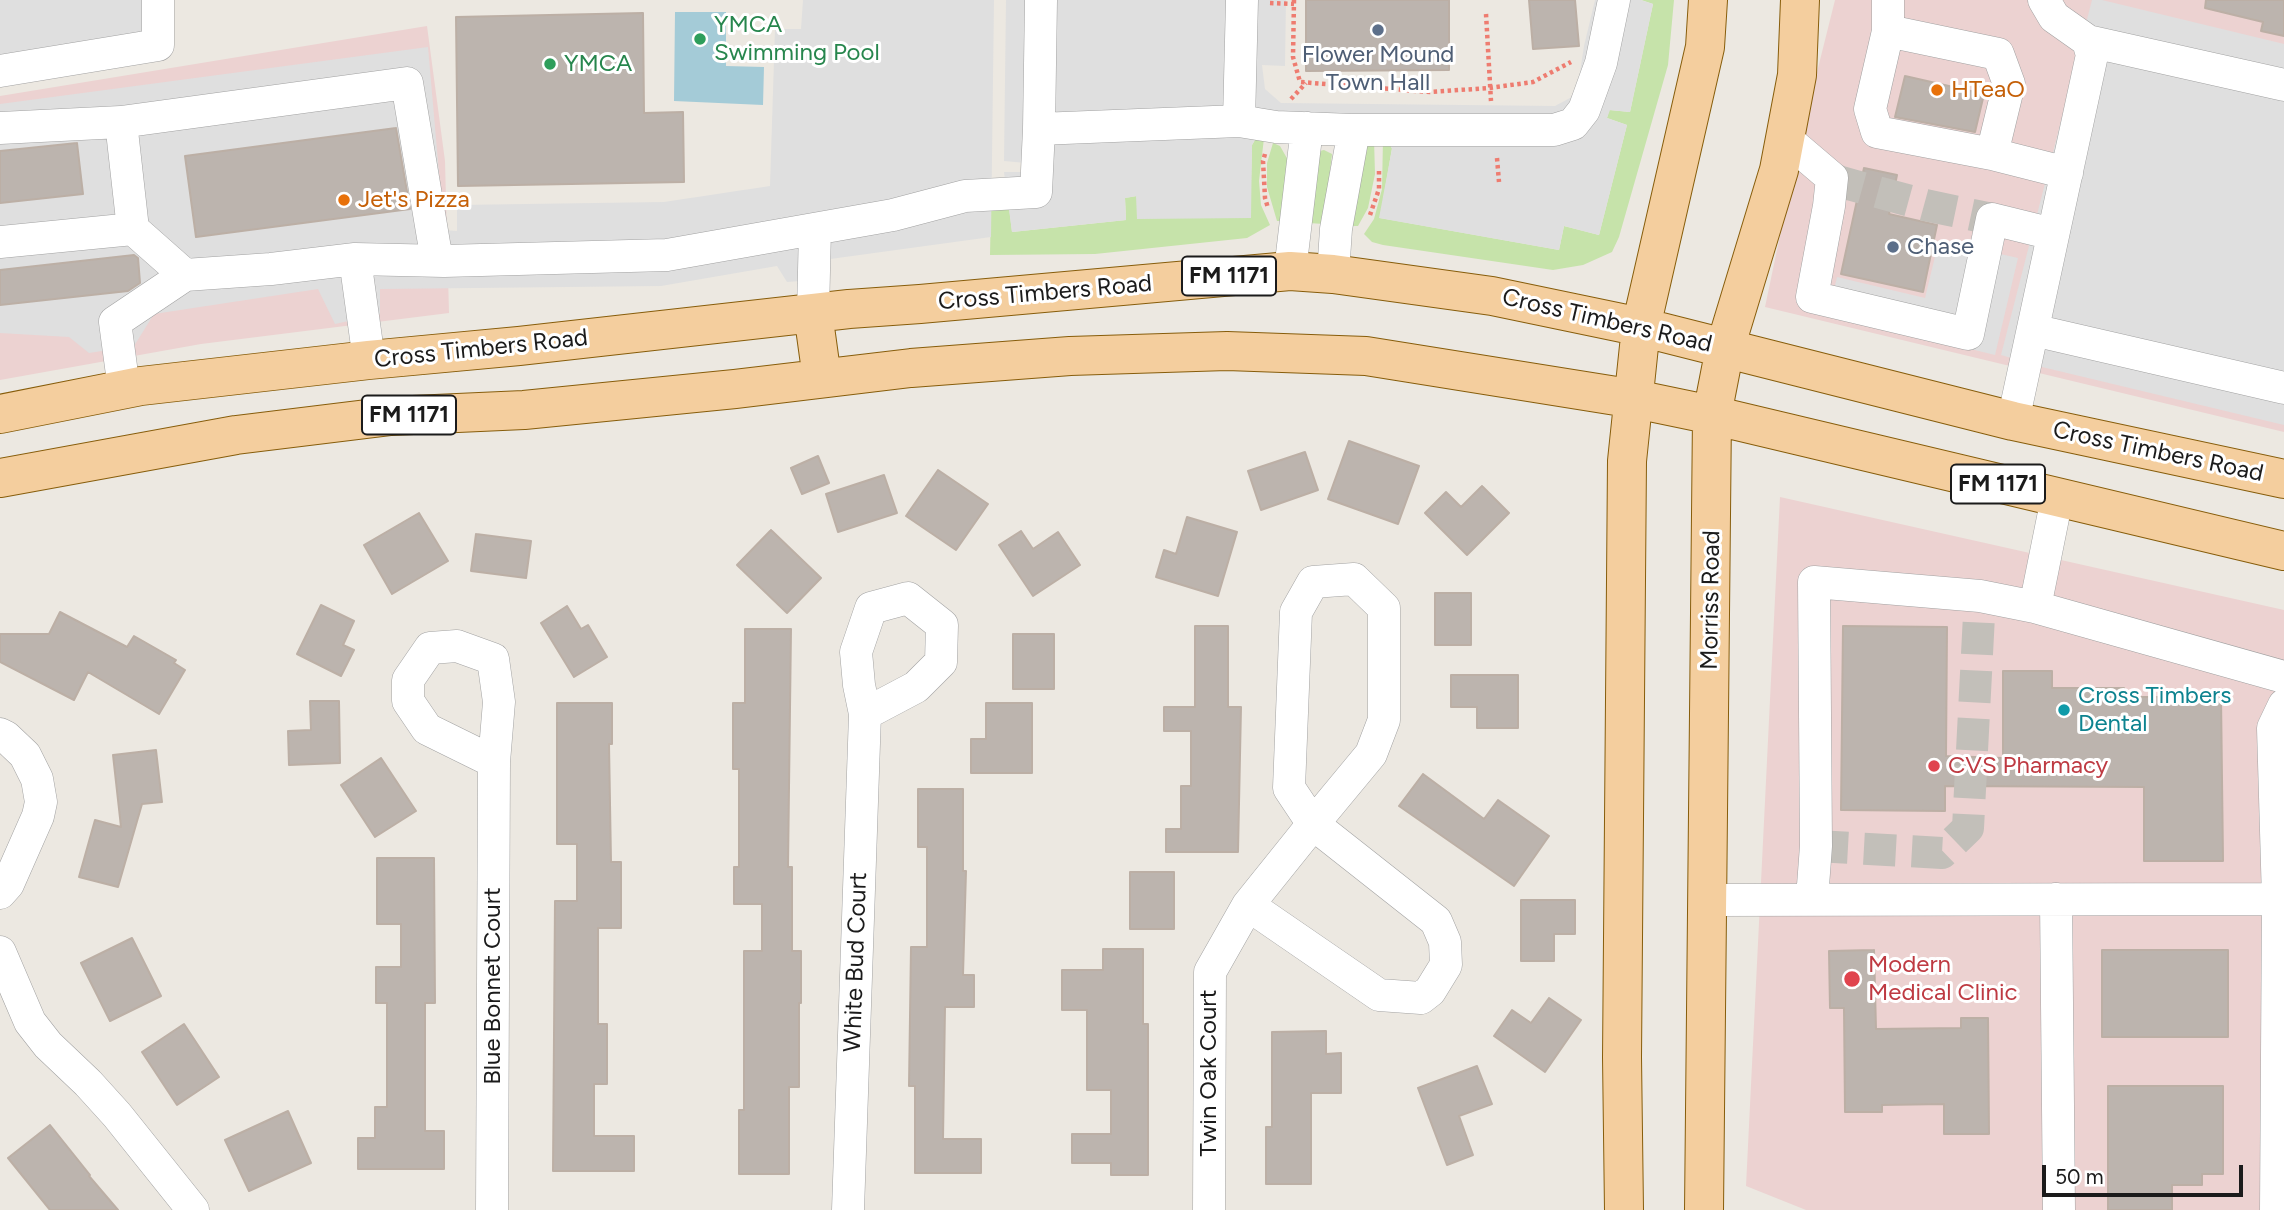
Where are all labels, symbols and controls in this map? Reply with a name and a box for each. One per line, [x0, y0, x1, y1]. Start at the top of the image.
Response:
place label: YMCA Swimming Pool [714, 11, 880, 67]
marker: Flower Mound Town Hall [1370, 22, 1386, 38]
marker: YMCA Swimming Pool [692, 31, 708, 47]
place label: Flower Mound Town Hall [1302, 41, 1454, 97]
place label: YMCA [564, 50, 632, 78]
marker: YMCA [542, 56, 558, 72]
place label: HTeaO [1951, 76, 2025, 104]
marker: HTeaO [1929, 82, 1945, 98]
place label: Jet's Pizza [358, 186, 470, 214]
marker: Jet's Pizza [336, 192, 352, 208]
place label: Chase [1907, 233, 1974, 261]
marker: Chase [1885, 239, 1901, 255]
road number: FM 1171 [1182, 256, 1276, 296]
street label: Cross Timbers Road [937, 269, 1153, 317]
street label: Cross Timbers Road [1499, 283, 1715, 359]
street label: Cross Timbers Road [373, 323, 589, 375]
road number: FM 1171 [362, 396, 456, 434]
street label: Cross Timbers Road [2050, 416, 2266, 488]
road number: FM 1171 [1951, 464, 2045, 504]
street label: Morriss Road [1695, 530, 1727, 670]
place label: Cross Timbers Dental [2078, 682, 2231, 738]
marker: Cross Timbers Dental [2056, 702, 2072, 718]
place label: CVS Pharmacy [1948, 752, 2108, 780]
marker: CVS Pharmacy [1926, 758, 1942, 774]
street label: White Bud Court [838, 872, 874, 1052]
street label: Blue Bonnet Court [479, 887, 507, 1085]
place label: Modern Medical Clinic [1868, 951, 2018, 1007]
marker: Modern Medical Clinic [1842, 969, 1862, 989]
street label: Twin Oak Court [1195, 990, 1223, 1156]
scale bar [2046, 1150, 2247, 1194]
text: 50 m [2055, 1164, 2104, 1189]

